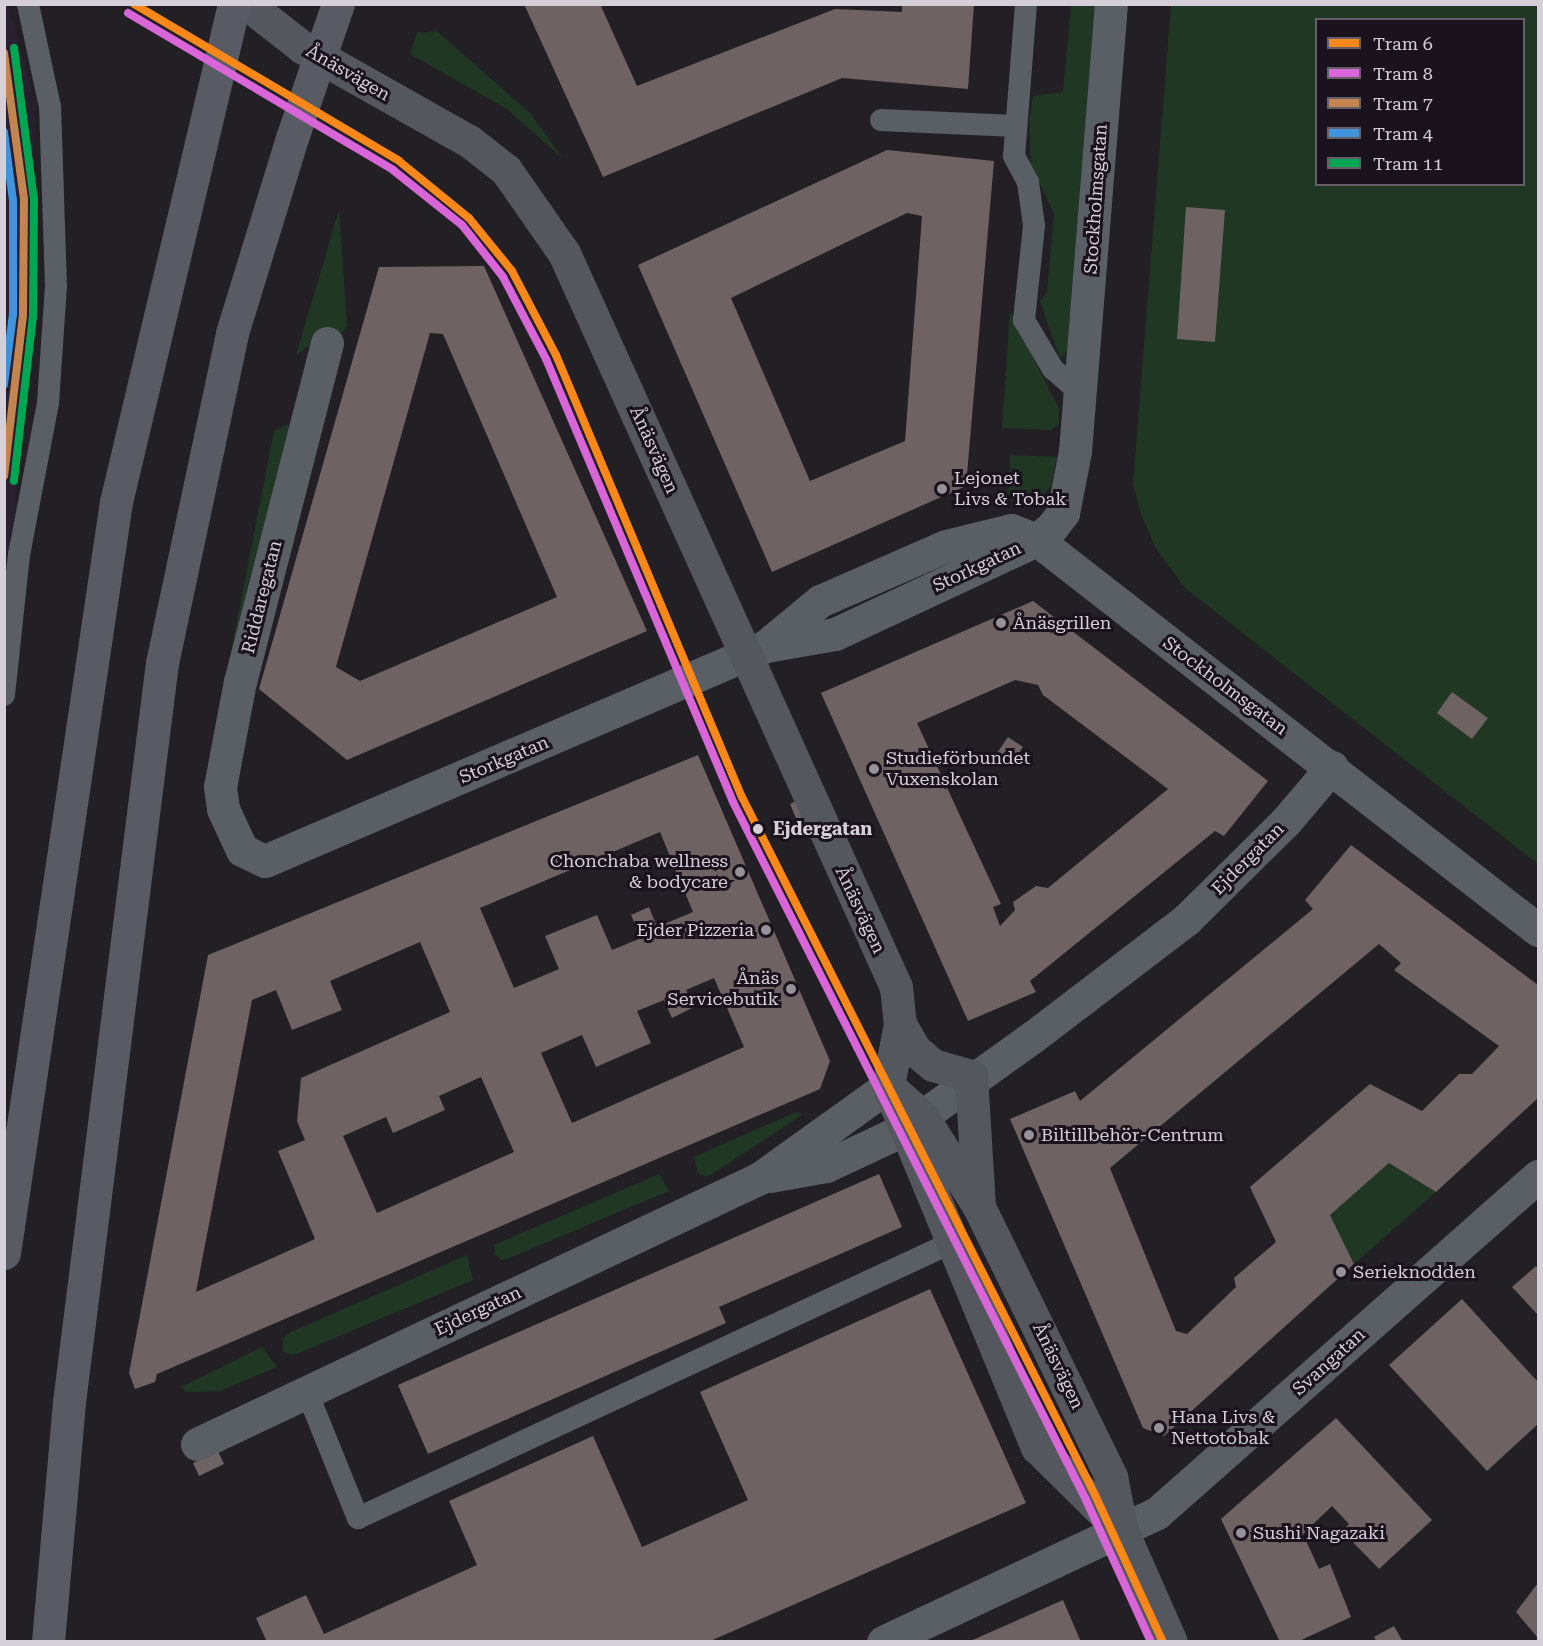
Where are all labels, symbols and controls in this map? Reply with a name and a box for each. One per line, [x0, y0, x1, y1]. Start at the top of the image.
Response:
legend [1315, 18, 1525, 186]
text: Tram 6 [1373, 33, 1433, 54]
street label: Ånäsvägen [302, 40, 394, 106]
text: Tram 8 [1373, 63, 1433, 84]
text: Tram 7 [1373, 93, 1433, 114]
street label: Stockholmsgatan [1080, 123, 1112, 275]
text: Tram 4 [1373, 123, 1433, 144]
text: Tram 11 [1373, 153, 1443, 174]
street label: Ånäsvägen [625, 403, 683, 497]
place label: Lejonet Livs & Tobak [954, 468, 1067, 510]
marker: Lejonet Livs & Tobak [935, 482, 949, 496]
street label: Storkgatan [929, 537, 1025, 597]
street label: Riddaregatan [238, 538, 286, 656]
place label: Ånäsgrillen [1013, 612, 1111, 634]
marker: Ånäsgrillen [994, 616, 1008, 630]
street label: Stockholmsgatan [1158, 632, 1292, 740]
street label: Storkgatan [456, 732, 552, 788]
place label: Studieförbundet Vuxenskolan [886, 748, 1030, 790]
marker: Studieförbundet Vuxenskolan [867, 762, 881, 776]
place label: Ejdergatan [773, 818, 872, 840]
street label: Ejdergatan [1207, 818, 1289, 900]
marker: Ejdergatan [748, 819, 768, 839]
place label: Chonchaba wellness & bodycare [550, 851, 728, 894]
street label: Ånäsvägen [830, 863, 890, 957]
marker: Chonchaba wellness & bodycare [733, 865, 747, 879]
place label: Ejder Pizzeria [637, 919, 754, 941]
marker: Ejder Pizzeria [759, 923, 773, 937]
place label: Ånäs Servicebutik [667, 968, 779, 1010]
marker: Ånäs Servicebutik [784, 982, 798, 996]
place label: Biltillbehör-Centrum [1041, 1124, 1224, 1146]
marker: Biltillbehör-Centrum [1022, 1128, 1036, 1142]
place label: Serieknodden [1353, 1261, 1476, 1283]
marker: Serieknodden [1334, 1265, 1348, 1279]
street label: Ejdergatan [431, 1282, 525, 1340]
street label: Ånäsvägen [1028, 1319, 1088, 1413]
street label: Svangatan [1288, 1324, 1370, 1400]
place label: Hana Livs & Nettotobak [1171, 1407, 1275, 1450]
marker: Hana Livs & Nettotobak [1152, 1421, 1166, 1435]
place label: Sushi Nagazaki [1253, 1522, 1385, 1544]
marker: Sushi Nagazaki [1234, 1526, 1248, 1540]

